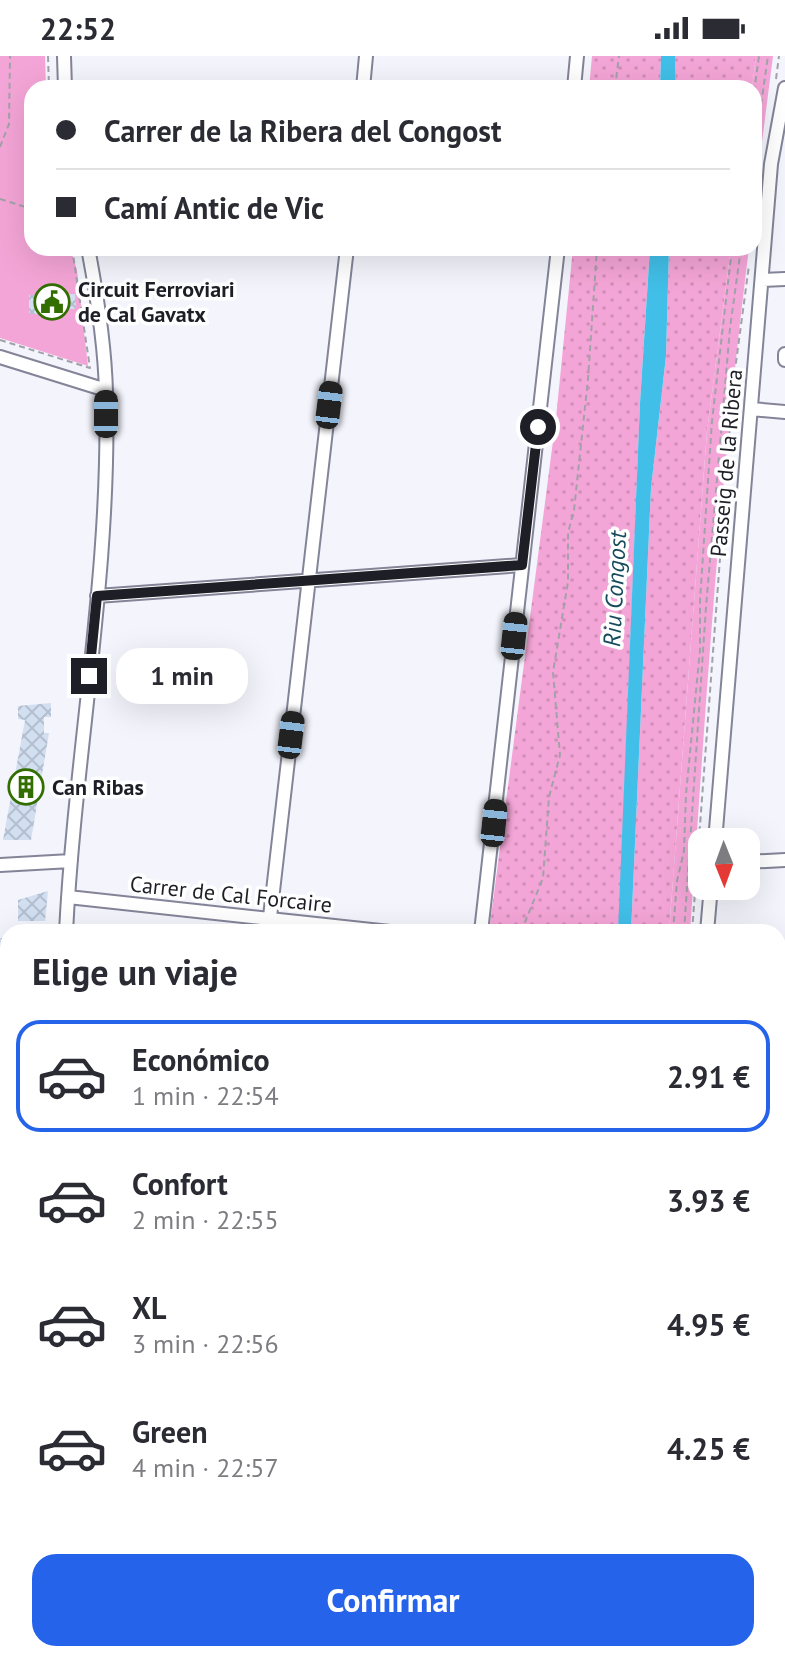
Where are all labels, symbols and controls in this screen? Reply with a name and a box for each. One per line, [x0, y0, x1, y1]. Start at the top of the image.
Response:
text: 22:52 [40, 9, 116, 48]
text: Carrer de la Ribera del Congost [104, 111, 501, 150]
text: Camí Antic de Vic [104, 188, 324, 227]
place label: Circuit Ferroviari de Cal Gavatx [78, 275, 235, 328]
public building icon: Circuit Ferroviari de Cal Gavatx [33, 283, 71, 321]
street label: Passeig de la Ribera [704, 368, 748, 558]
car [314, 380, 344, 430]
car [94, 390, 118, 438]
route start [520, 409, 556, 445]
water label: Riu Congost [596, 529, 633, 648]
car [500, 611, 528, 661]
callout: 1 min [117, 648, 249, 704]
route end [71, 658, 107, 694]
text: 1 min [150, 659, 214, 692]
car [276, 710, 306, 760]
building icon: Can Ribas [7, 768, 45, 806]
place label: Can Ribas [52, 773, 144, 801]
car [480, 798, 508, 848]
north arrow [688, 828, 760, 900]
map controls [688, 828, 760, 900]
street label: Carrer de Cal Forcaire [129, 869, 333, 919]
text: Elige un viaje [32, 948, 238, 995]
icon: car [36, 1040, 108, 1112]
text: Económico [132, 1040, 270, 1079]
text: 2.91 € [667, 1057, 750, 1096]
text: 1 min · 22:54 [132, 1079, 279, 1112]
icon: car [36, 1164, 108, 1236]
text: Confort [132, 1164, 228, 1203]
text: 3.93 € [667, 1181, 750, 1220]
text: 2 min · 22:55 [132, 1203, 279, 1236]
icon: car [36, 1288, 108, 1360]
text: XL [132, 1288, 166, 1327]
text: 4.95 € [667, 1305, 750, 1344]
text: 3 min · 22:56 [132, 1327, 279, 1360]
icon: car [36, 1412, 108, 1484]
text: Green [132, 1412, 207, 1451]
text: 4.25 € [667, 1429, 750, 1468]
text: 4 min · 22:57 [132, 1451, 279, 1484]
button: Confirmar [32, 1554, 754, 1646]

